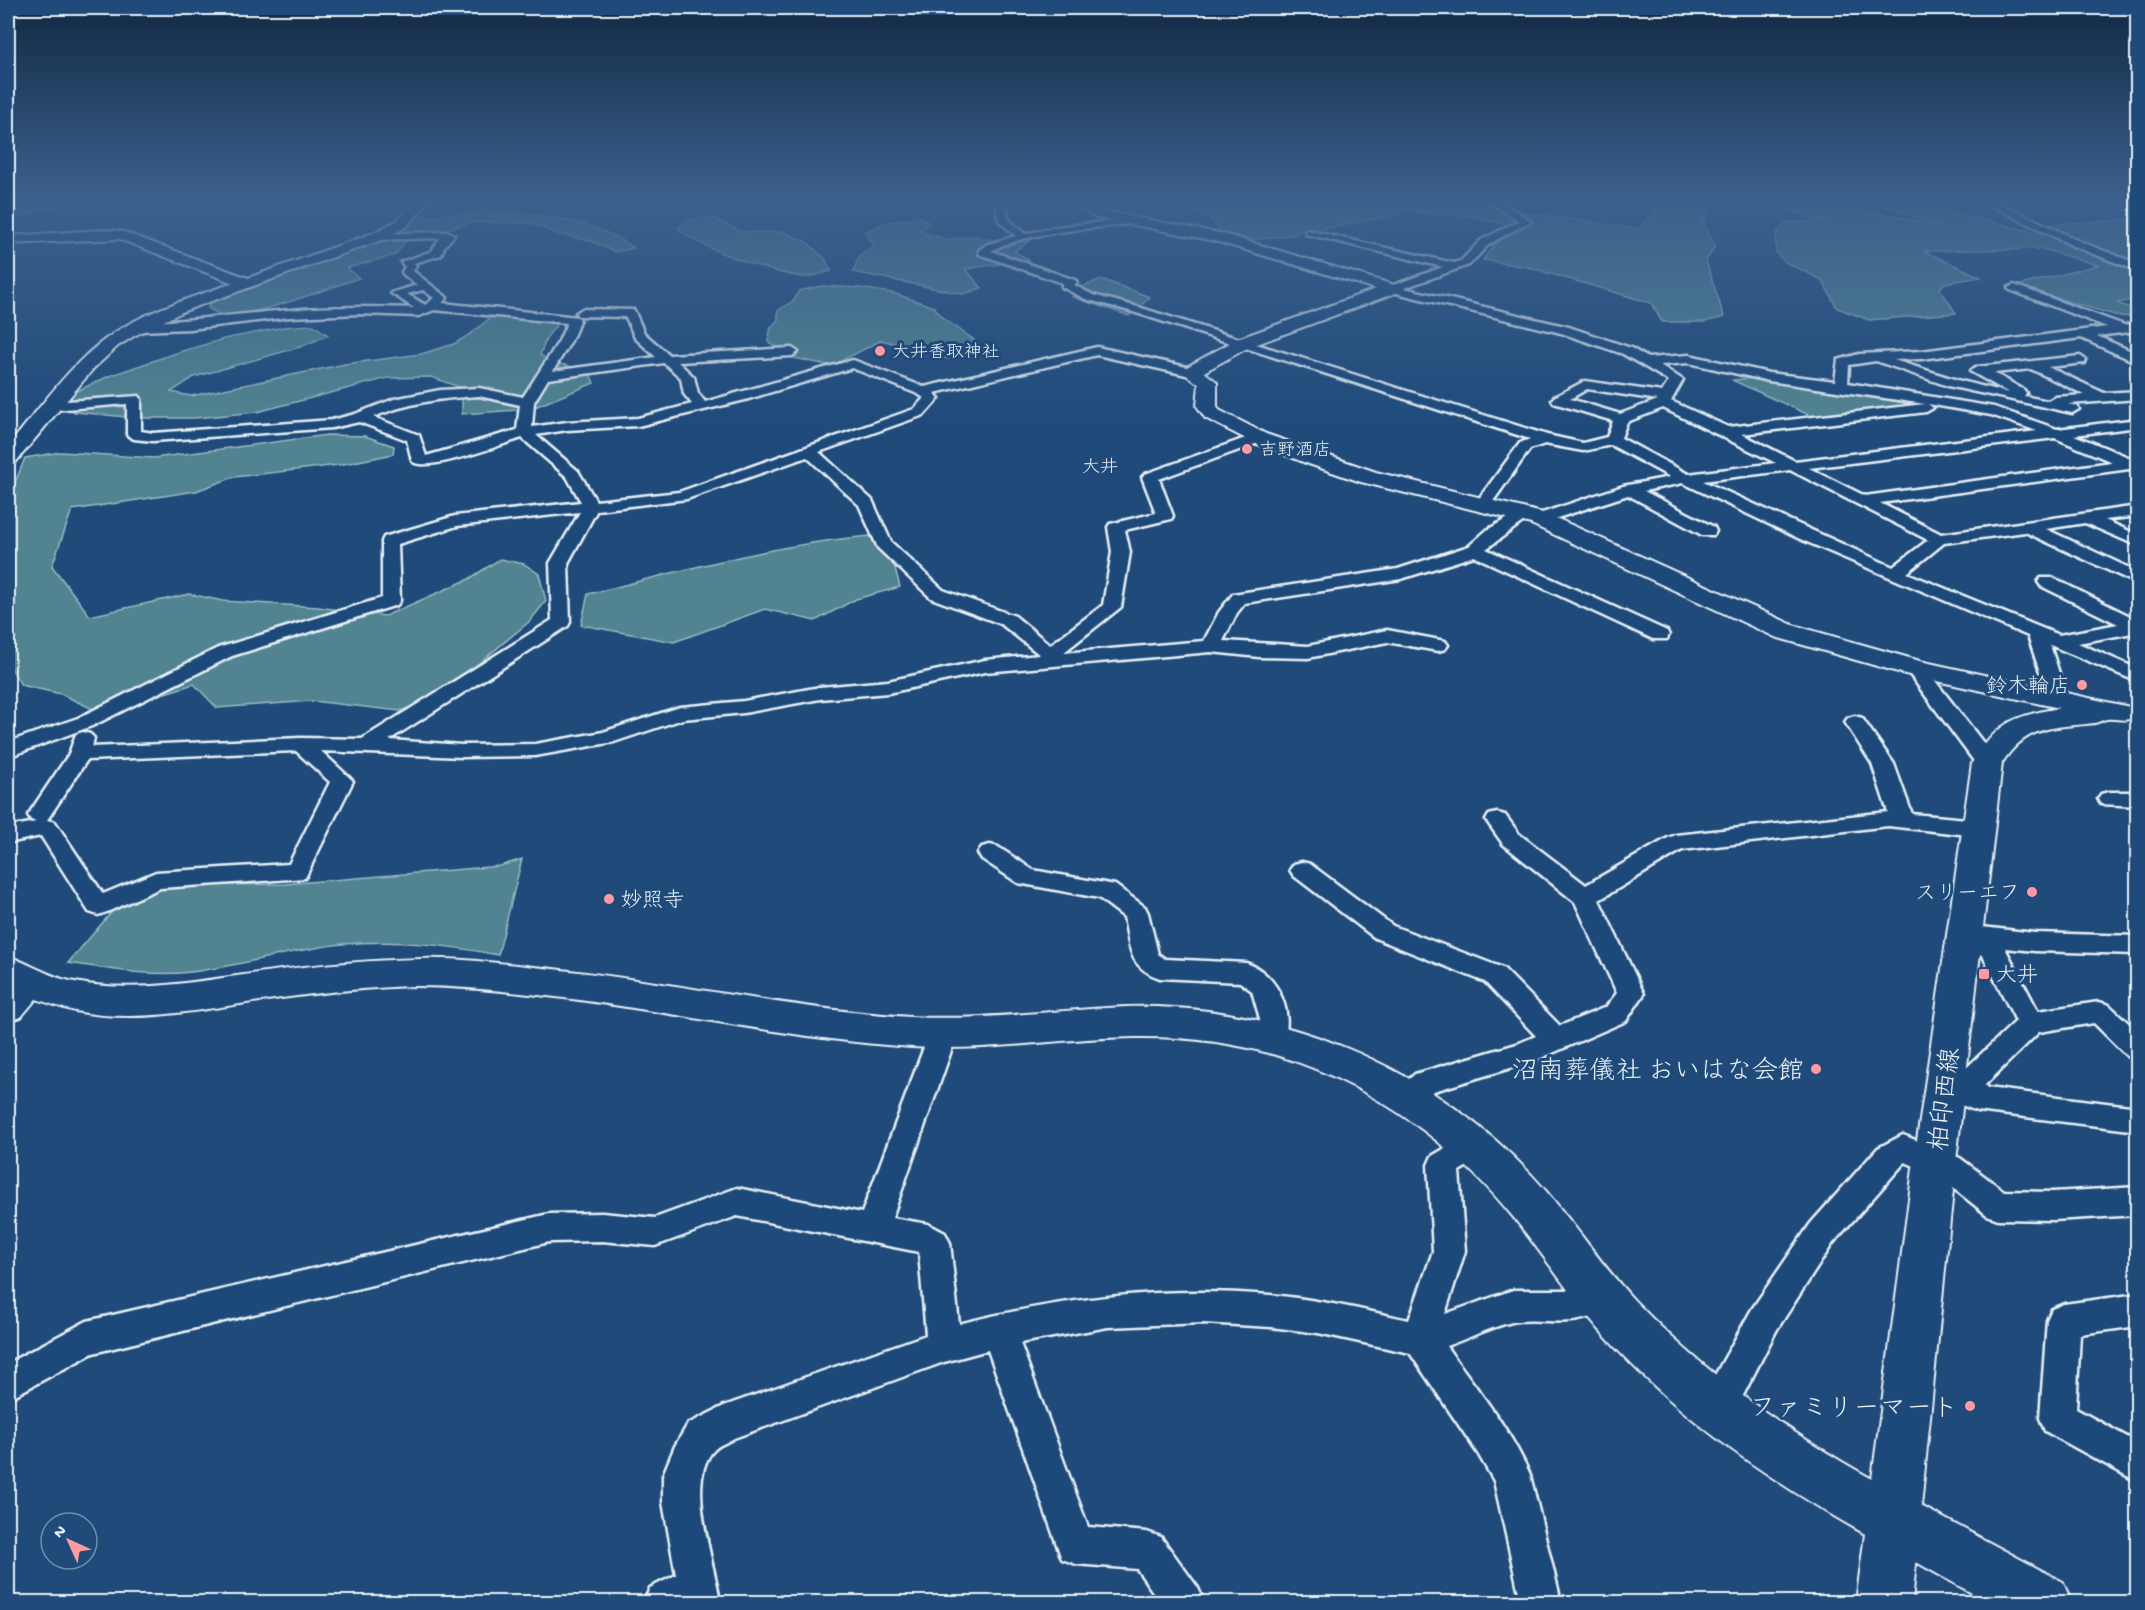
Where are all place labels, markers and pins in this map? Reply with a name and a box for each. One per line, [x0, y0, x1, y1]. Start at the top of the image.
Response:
place label: 大井香取神社 [892, 342, 1000, 364]
marker: 大井香取神社 [873, 344, 887, 358]
place label: 吉野酒店 [1259, 440, 1331, 462]
marker: 吉野酒店 [1240, 442, 1254, 456]
place label: 鈴木輪店 [1986, 674, 2070, 701]
marker: 鈴木輪店 [2075, 678, 2089, 692]
place label: スリーエフ [1915, 883, 2020, 908]
marker: スリーエフ [2025, 885, 2039, 899]
place label: 妙照寺 [621, 889, 684, 915]
marker: 妙照寺 [602, 892, 616, 906]
place label: 大井 [1996, 963, 2038, 990]
marker: 大井 [1977, 967, 1991, 981]
place label: 沼南葬儀社 おいはな会館 [1512, 1056, 1804, 1089]
marker: 沼南葬儀社 おいはな会館 [1809, 1062, 1823, 1076]
place label: ファミリーマート [1749, 1395, 1958, 1426]
marker: ファミリーマート [1963, 1399, 1977, 1413]

